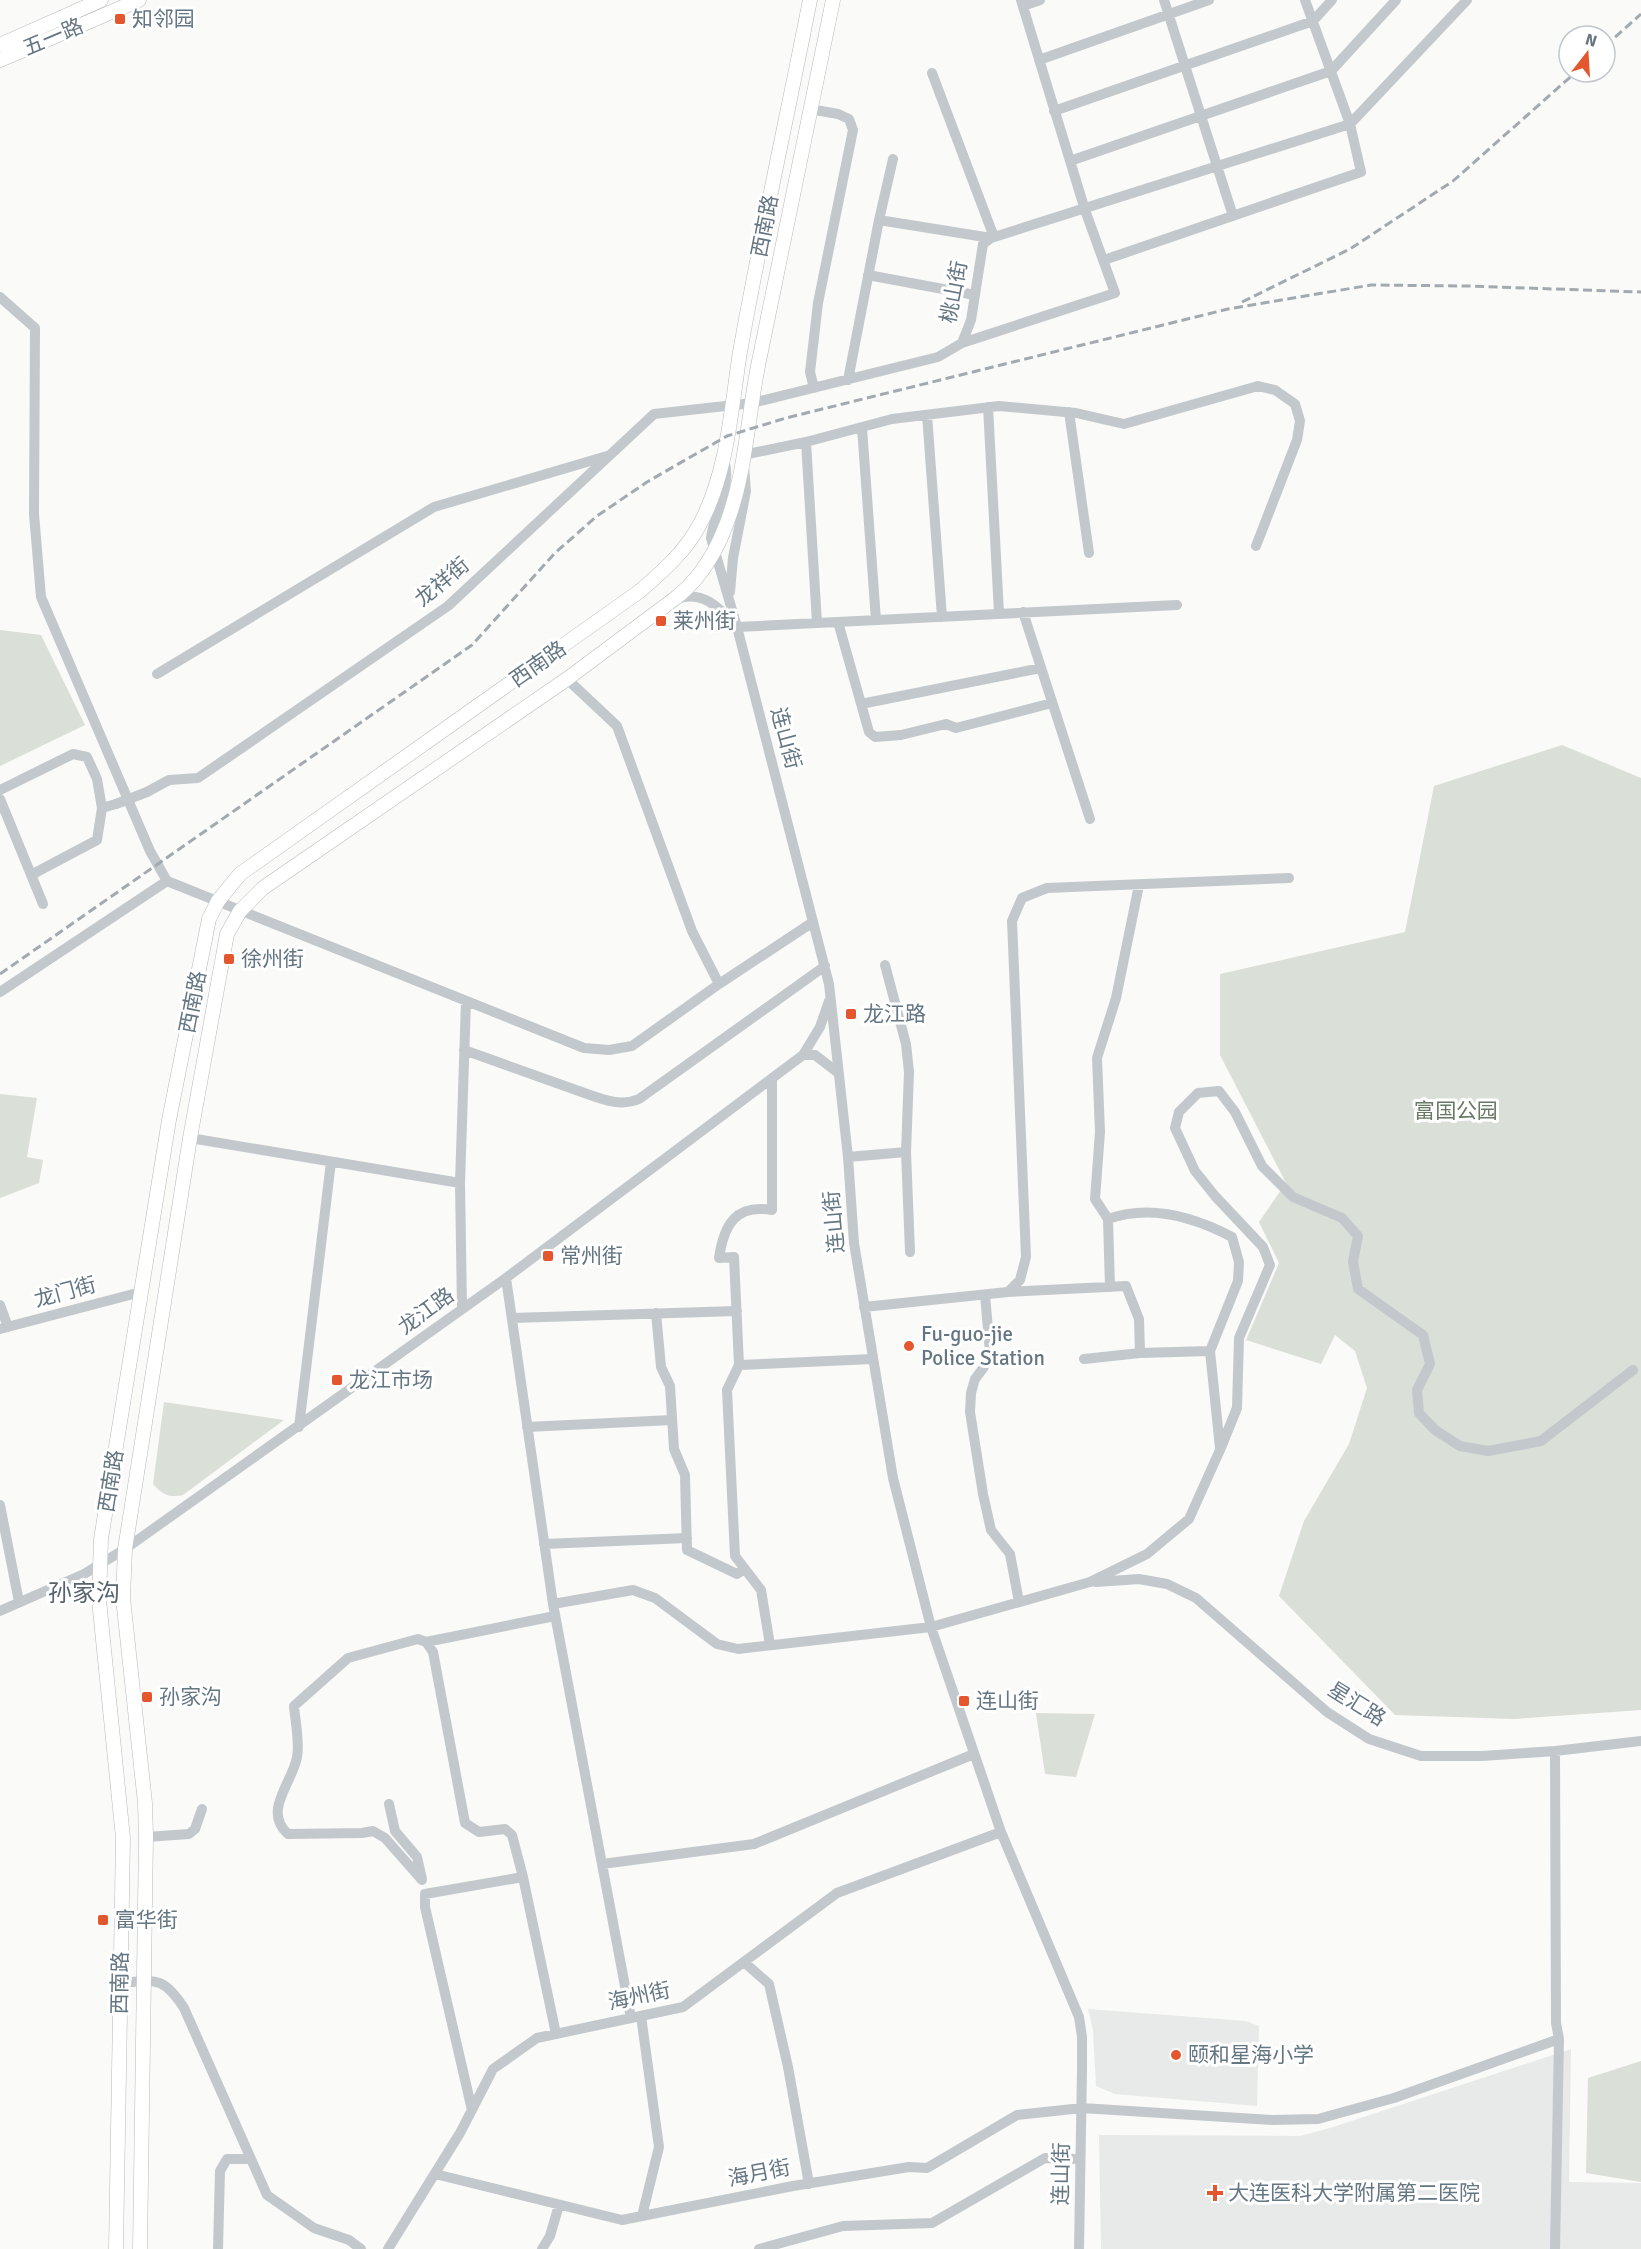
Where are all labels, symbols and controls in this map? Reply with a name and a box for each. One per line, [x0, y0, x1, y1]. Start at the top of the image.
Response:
place label: 知邻园 [132, 6, 195, 32]
marker: 知邻园 [113, 12, 127, 26]
street label: 五一路 [19, 13, 87, 61]
north arrow [1557, 24, 1617, 84]
text: N [1583, 29, 1599, 52]
street label: 西南路 [746, 193, 784, 259]
street label: 桃山街 [935, 259, 973, 325]
street label: 龙祥街 [410, 552, 474, 612]
place label: 莱州街 [673, 608, 736, 634]
marker: 莱州街 [654, 614, 668, 628]
street label: 西南路 [505, 635, 571, 693]
street label: 连山街 [765, 704, 807, 772]
place label: 徐州街 [241, 946, 304, 972]
marker: 徐州街 [222, 952, 236, 966]
street label: 西南路 [174, 969, 212, 1035]
place label: 龙江路 [863, 1001, 926, 1027]
marker: 龙江路 [844, 1007, 858, 1021]
park label: 富国公园 [1414, 1098, 1498, 1124]
street label: 连山街 [818, 1189, 850, 1255]
place label: 常州街 [560, 1243, 623, 1269]
marker: 常州街 [541, 1249, 555, 1263]
street label: 龙门街 [31, 1271, 99, 1313]
street label: 龙江路 [393, 1282, 459, 1340]
place label: Fu-guo-jie Police Station [921, 1321, 1045, 1371]
marker: Fu-guo-jie Police Station [902, 1339, 916, 1353]
place label: 龙江市场 [349, 1367, 433, 1393]
marker: 龙江市场 [330, 1373, 344, 1387]
street label: 西南路 [93, 1448, 129, 1514]
district label: 孙家沟 [48, 1578, 120, 1608]
street label: 星汇路 [1323, 1676, 1391, 1732]
place label: 孙家沟 [159, 1684, 222, 1710]
place label: 连山街 [976, 1688, 1039, 1714]
marker: 孙家沟 [140, 1690, 154, 1704]
marker: 连山街 [957, 1694, 971, 1708]
place label: 富华街 [115, 1907, 178, 1933]
marker: 富华街 [96, 1913, 110, 1927]
street label: 西南路 [106, 1951, 134, 2015]
street label: 海州街 [605, 1977, 673, 2015]
place label: 颐和星海小学 [1188, 2042, 1314, 2068]
marker: 颐和星海小学 [1169, 2048, 1183, 2062]
street label: 连山街 [1047, 2142, 1075, 2206]
street label: 海月街 [726, 2154, 792, 2192]
place label: 大连医科大学附属第二医院 [1228, 2180, 1480, 2206]
marker: 大连医科大学附属第二医院 [1206, 2184, 1224, 2202]

